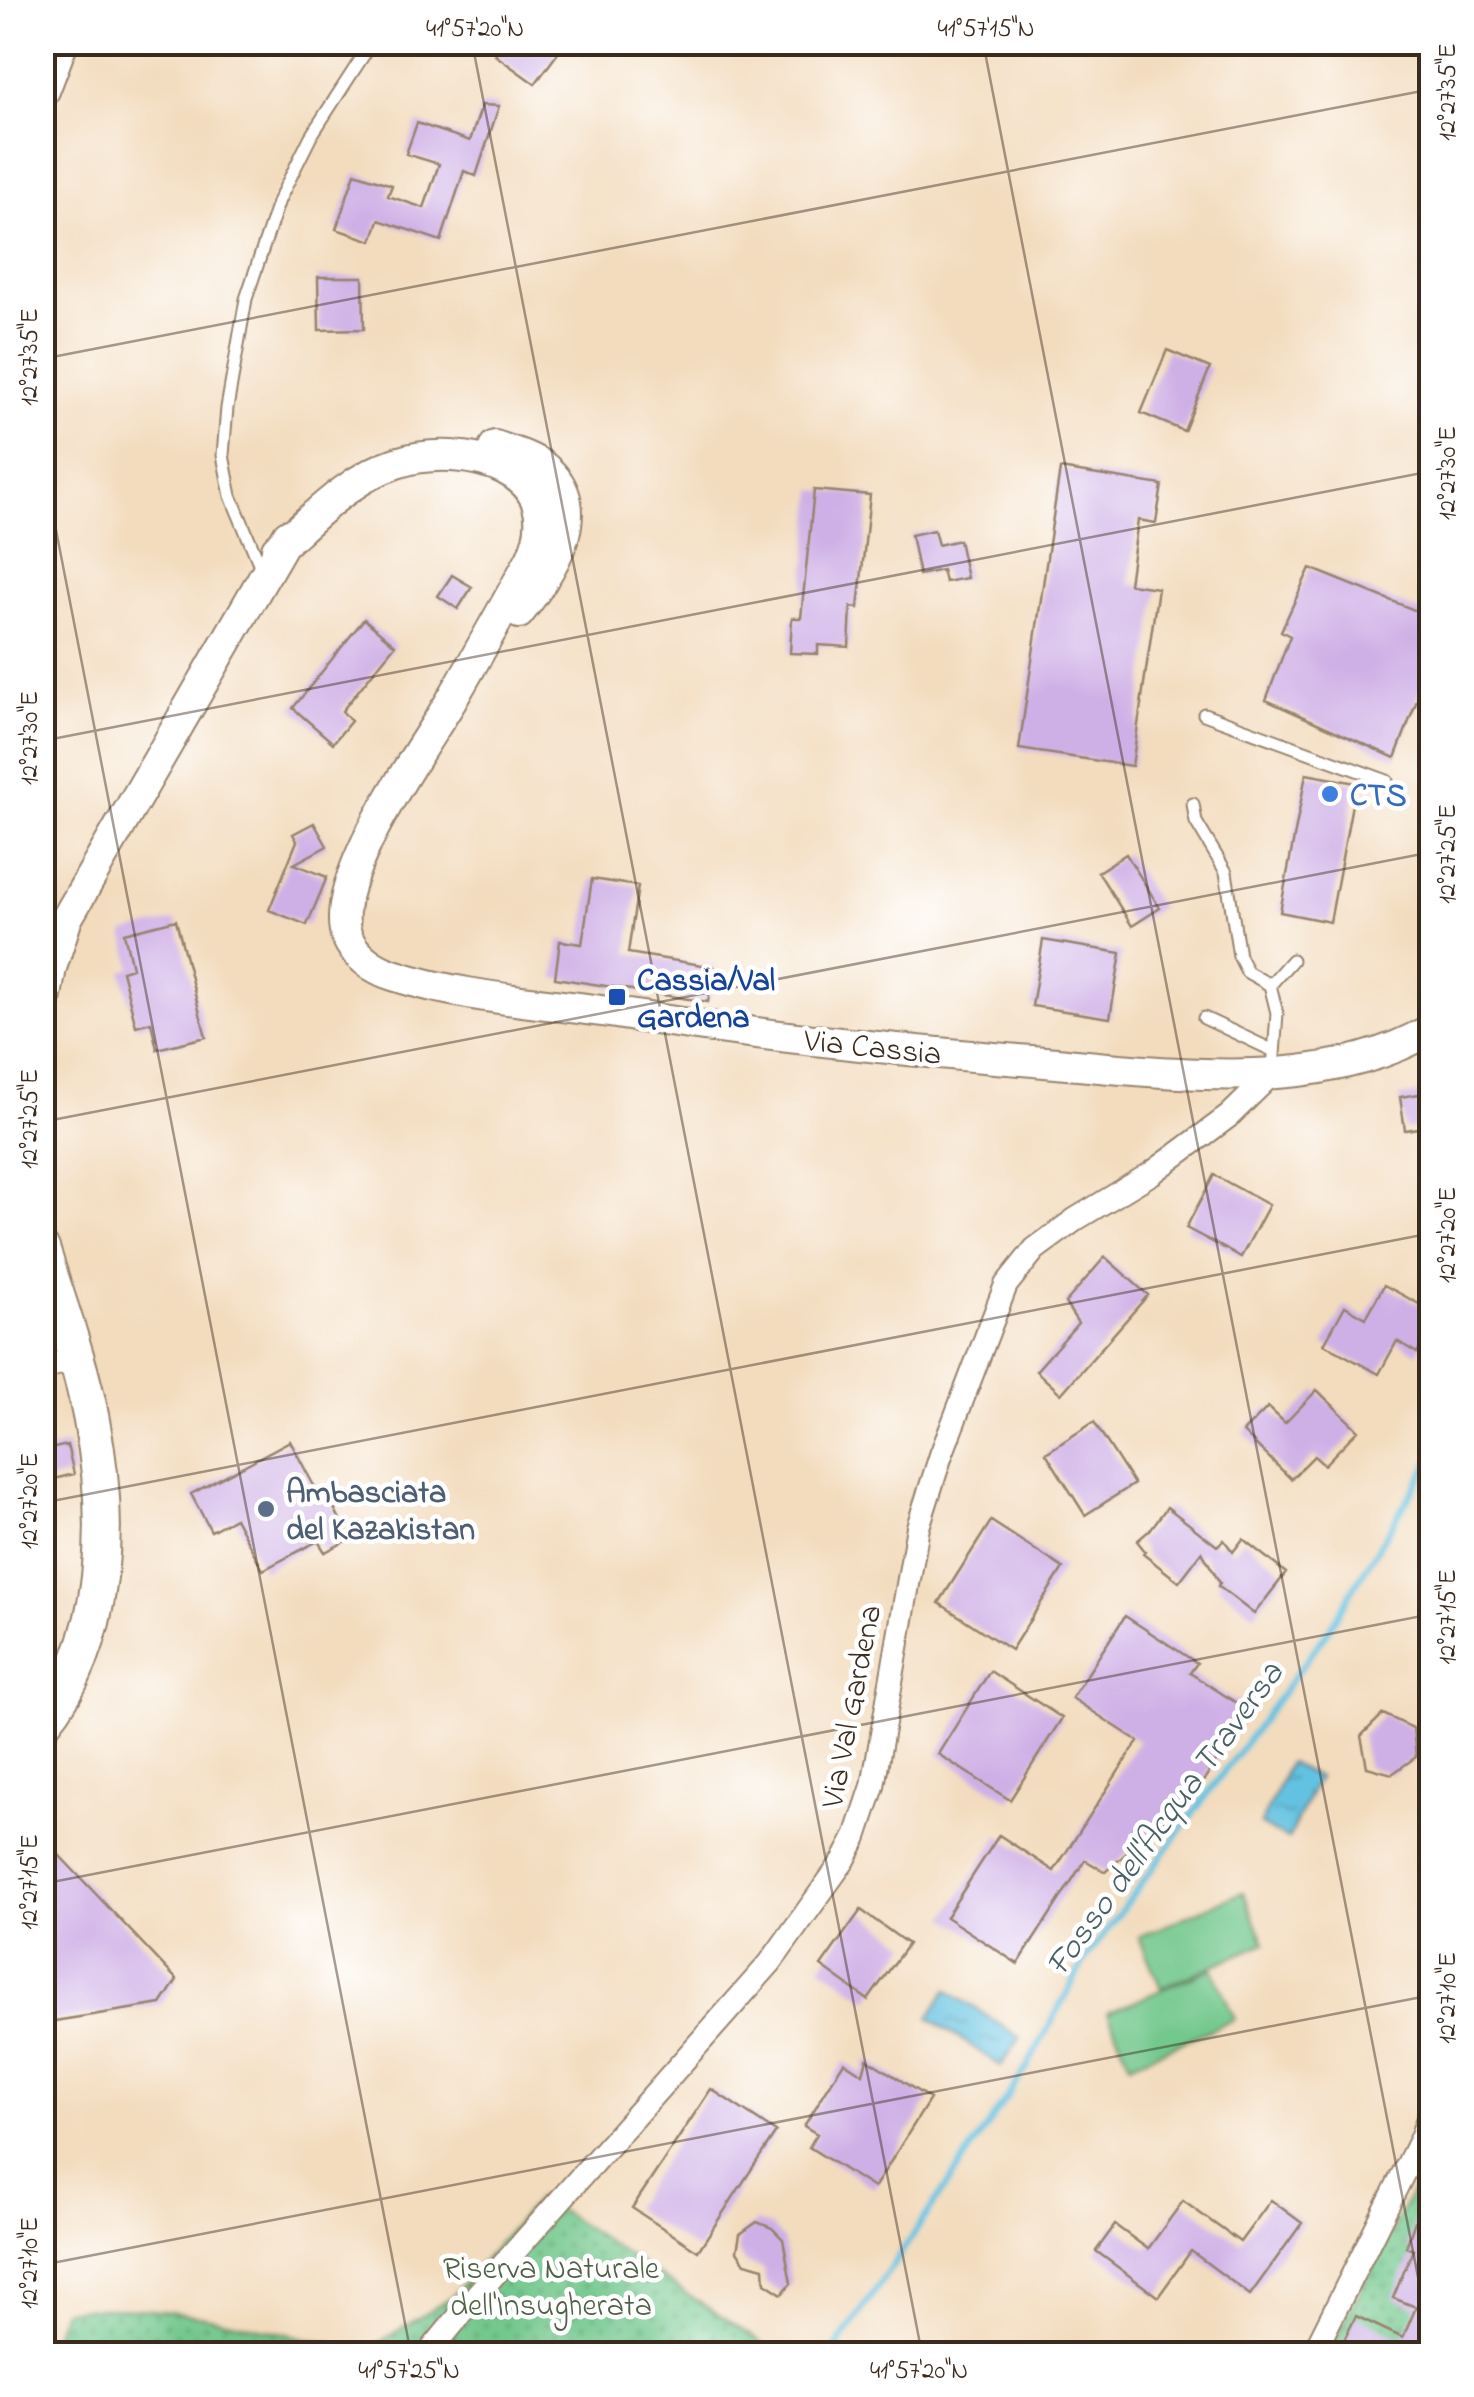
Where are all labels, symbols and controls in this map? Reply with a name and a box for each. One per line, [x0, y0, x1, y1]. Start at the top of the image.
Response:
text: 41°57'20"N [426, 12, 524, 48]
text: 41°57'15"N [937, 12, 1035, 48]
text: 12°27'35"E [1431, 43, 1467, 141]
text: 12°27'35"E [13, 308, 49, 406]
text: 12°27'30"E [1431, 426, 1467, 520]
text: 12°27'30"E [13, 691, 49, 785]
place label: CTS [1350, 774, 1406, 821]
marker: CTS [1319, 783, 1341, 805]
text: 12°27'25"E [1431, 804, 1467, 904]
place label: Cassia/Val Gardena [637, 959, 775, 1043]
marker: Cassia/Val Gardena [606, 986, 628, 1008]
street label: Via Cassia [800, 1019, 944, 1080]
text: 12°27'25"E [13, 1069, 49, 1169]
text: 12°27'20"E [1431, 1187, 1467, 1283]
text: 12°27'20"E [13, 1453, 49, 1549]
place label: Ambasciata del Kazakistan [286, 1471, 475, 1555]
marker: Ambasciata del Kazakistan [255, 1498, 277, 1520]
text: 12°27'15"E [1431, 1569, 1467, 1665]
street label: Via Val Gardena [811, 1601, 896, 1813]
water label: Fosso dell'Acqua Traversa [1034, 1651, 1298, 1988]
text: 12°27'15"E [13, 1834, 49, 1930]
text: 12°27'10"E [1431, 1952, 1467, 2044]
text: 12°27'10"E [13, 2217, 49, 2309]
park label: Riserva Naturale dell'Insugherata [443, 2247, 660, 2331]
text: 41°57'25"N [358, 2354, 460, 2390]
text: 41°57'20"N [870, 2354, 968, 2390]

